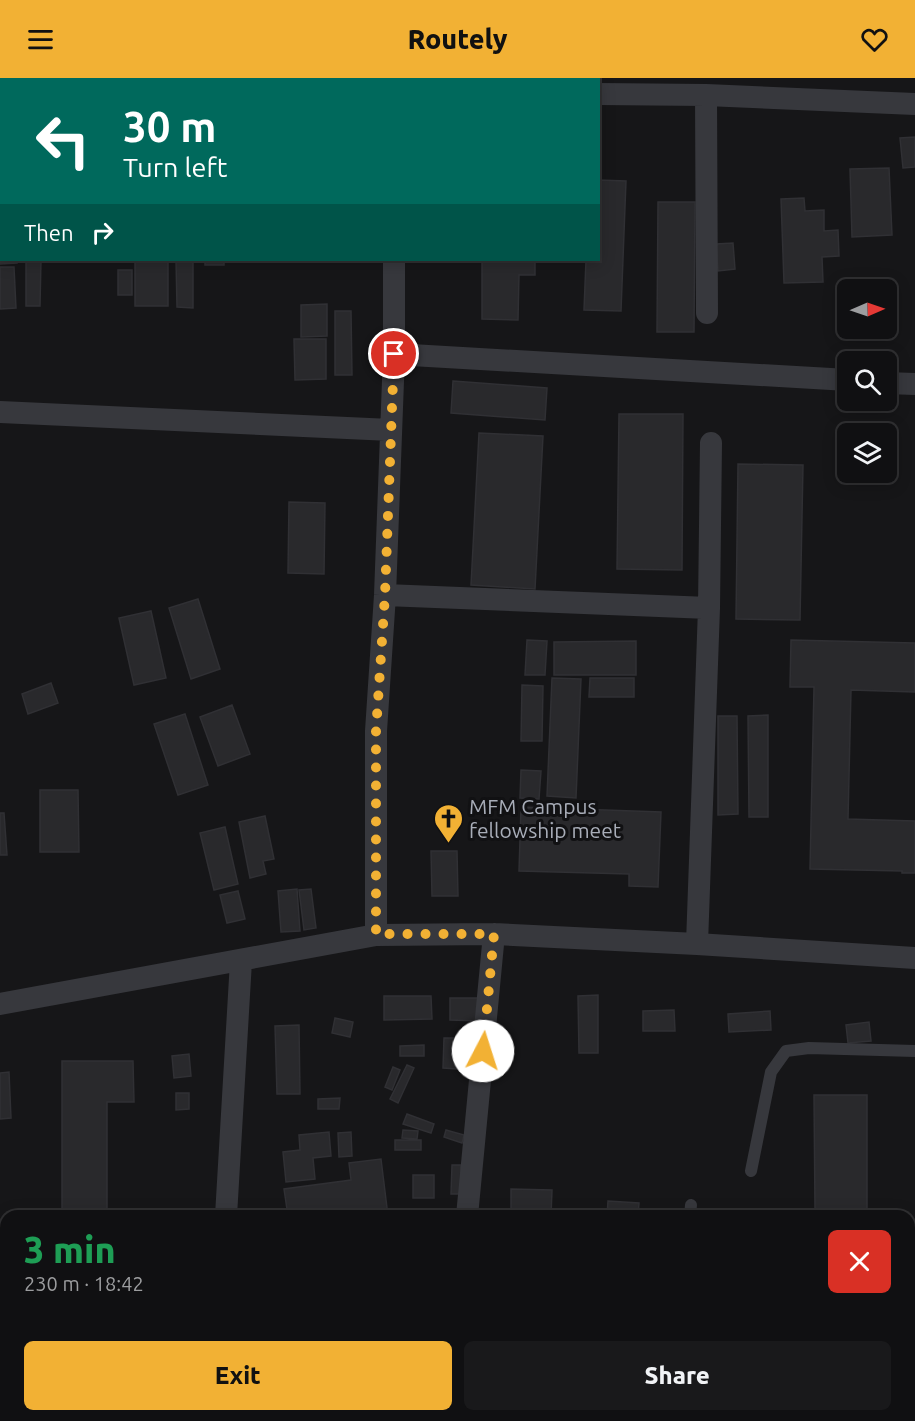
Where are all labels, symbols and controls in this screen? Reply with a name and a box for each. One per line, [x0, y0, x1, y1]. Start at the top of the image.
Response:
icon: menu [24, 23, 57, 56]
icon: heart [858, 23, 891, 56]
text: Routely [408, 24, 507, 54]
icon: left [24, 102, 102, 180]
text: 30 m [123, 103, 217, 150]
text: Turn left [123, 152, 227, 182]
icon: right [86, 216, 119, 249]
text: Then [24, 220, 74, 245]
north arrow [837, 279, 897, 339]
map controls [837, 279, 897, 483]
pin [368, 328, 419, 379]
icon: arrive [377, 337, 410, 370]
button: search [837, 351, 897, 411]
button: layers [837, 423, 897, 483]
place label: MFM Campus fellowship meet [469, 794, 621, 842]
church icon: MFM Campus fellowship meet [432, 802, 464, 844]
position arrow [451, 1019, 515, 1083]
text: 3 min [24, 1229, 116, 1270]
button: close [828, 1230, 891, 1293]
text: 230 m · 18:42 [24, 1272, 144, 1295]
button: Exit [24, 1341, 452, 1410]
button: Share [464, 1341, 891, 1410]

